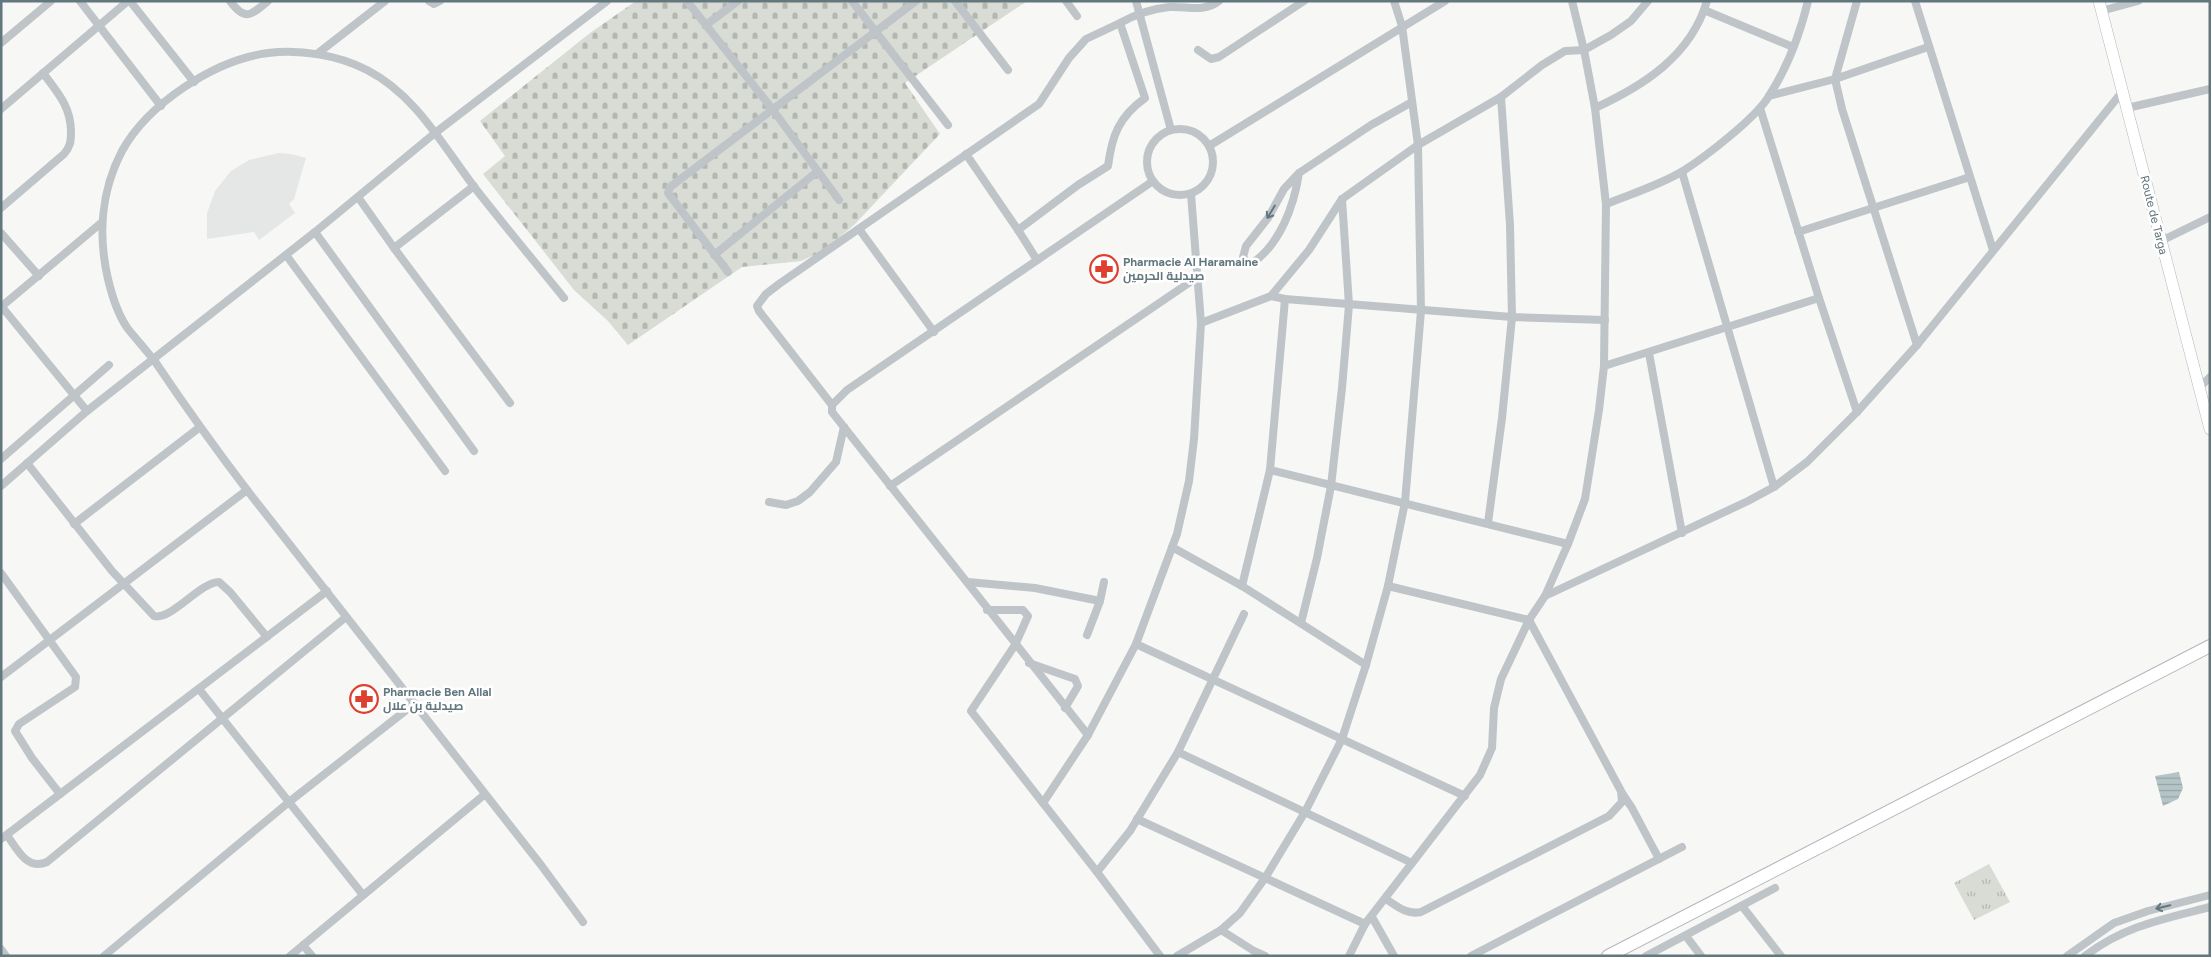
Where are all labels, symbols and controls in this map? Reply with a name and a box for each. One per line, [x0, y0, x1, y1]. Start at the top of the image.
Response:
street label: Route de Targa [2137, 174, 2171, 256]
one-way arrow [1266, 205, 1276, 219]
pharmacy icon: Pharmacie Al Haramaine صيدلية الحرمين [1089, 254, 1119, 284]
place label: Pharmacie Al Haramaine صيدلية الحرمين [1123, 255, 1259, 284]
pharmacy icon: Pharmacie Ben Allal صيدلية بن علال [349, 684, 379, 714]
place label: Pharmacie Ben Allal صيدلية بن علال [383, 685, 492, 714]
one-way arrow [2155, 903, 2171, 912]

